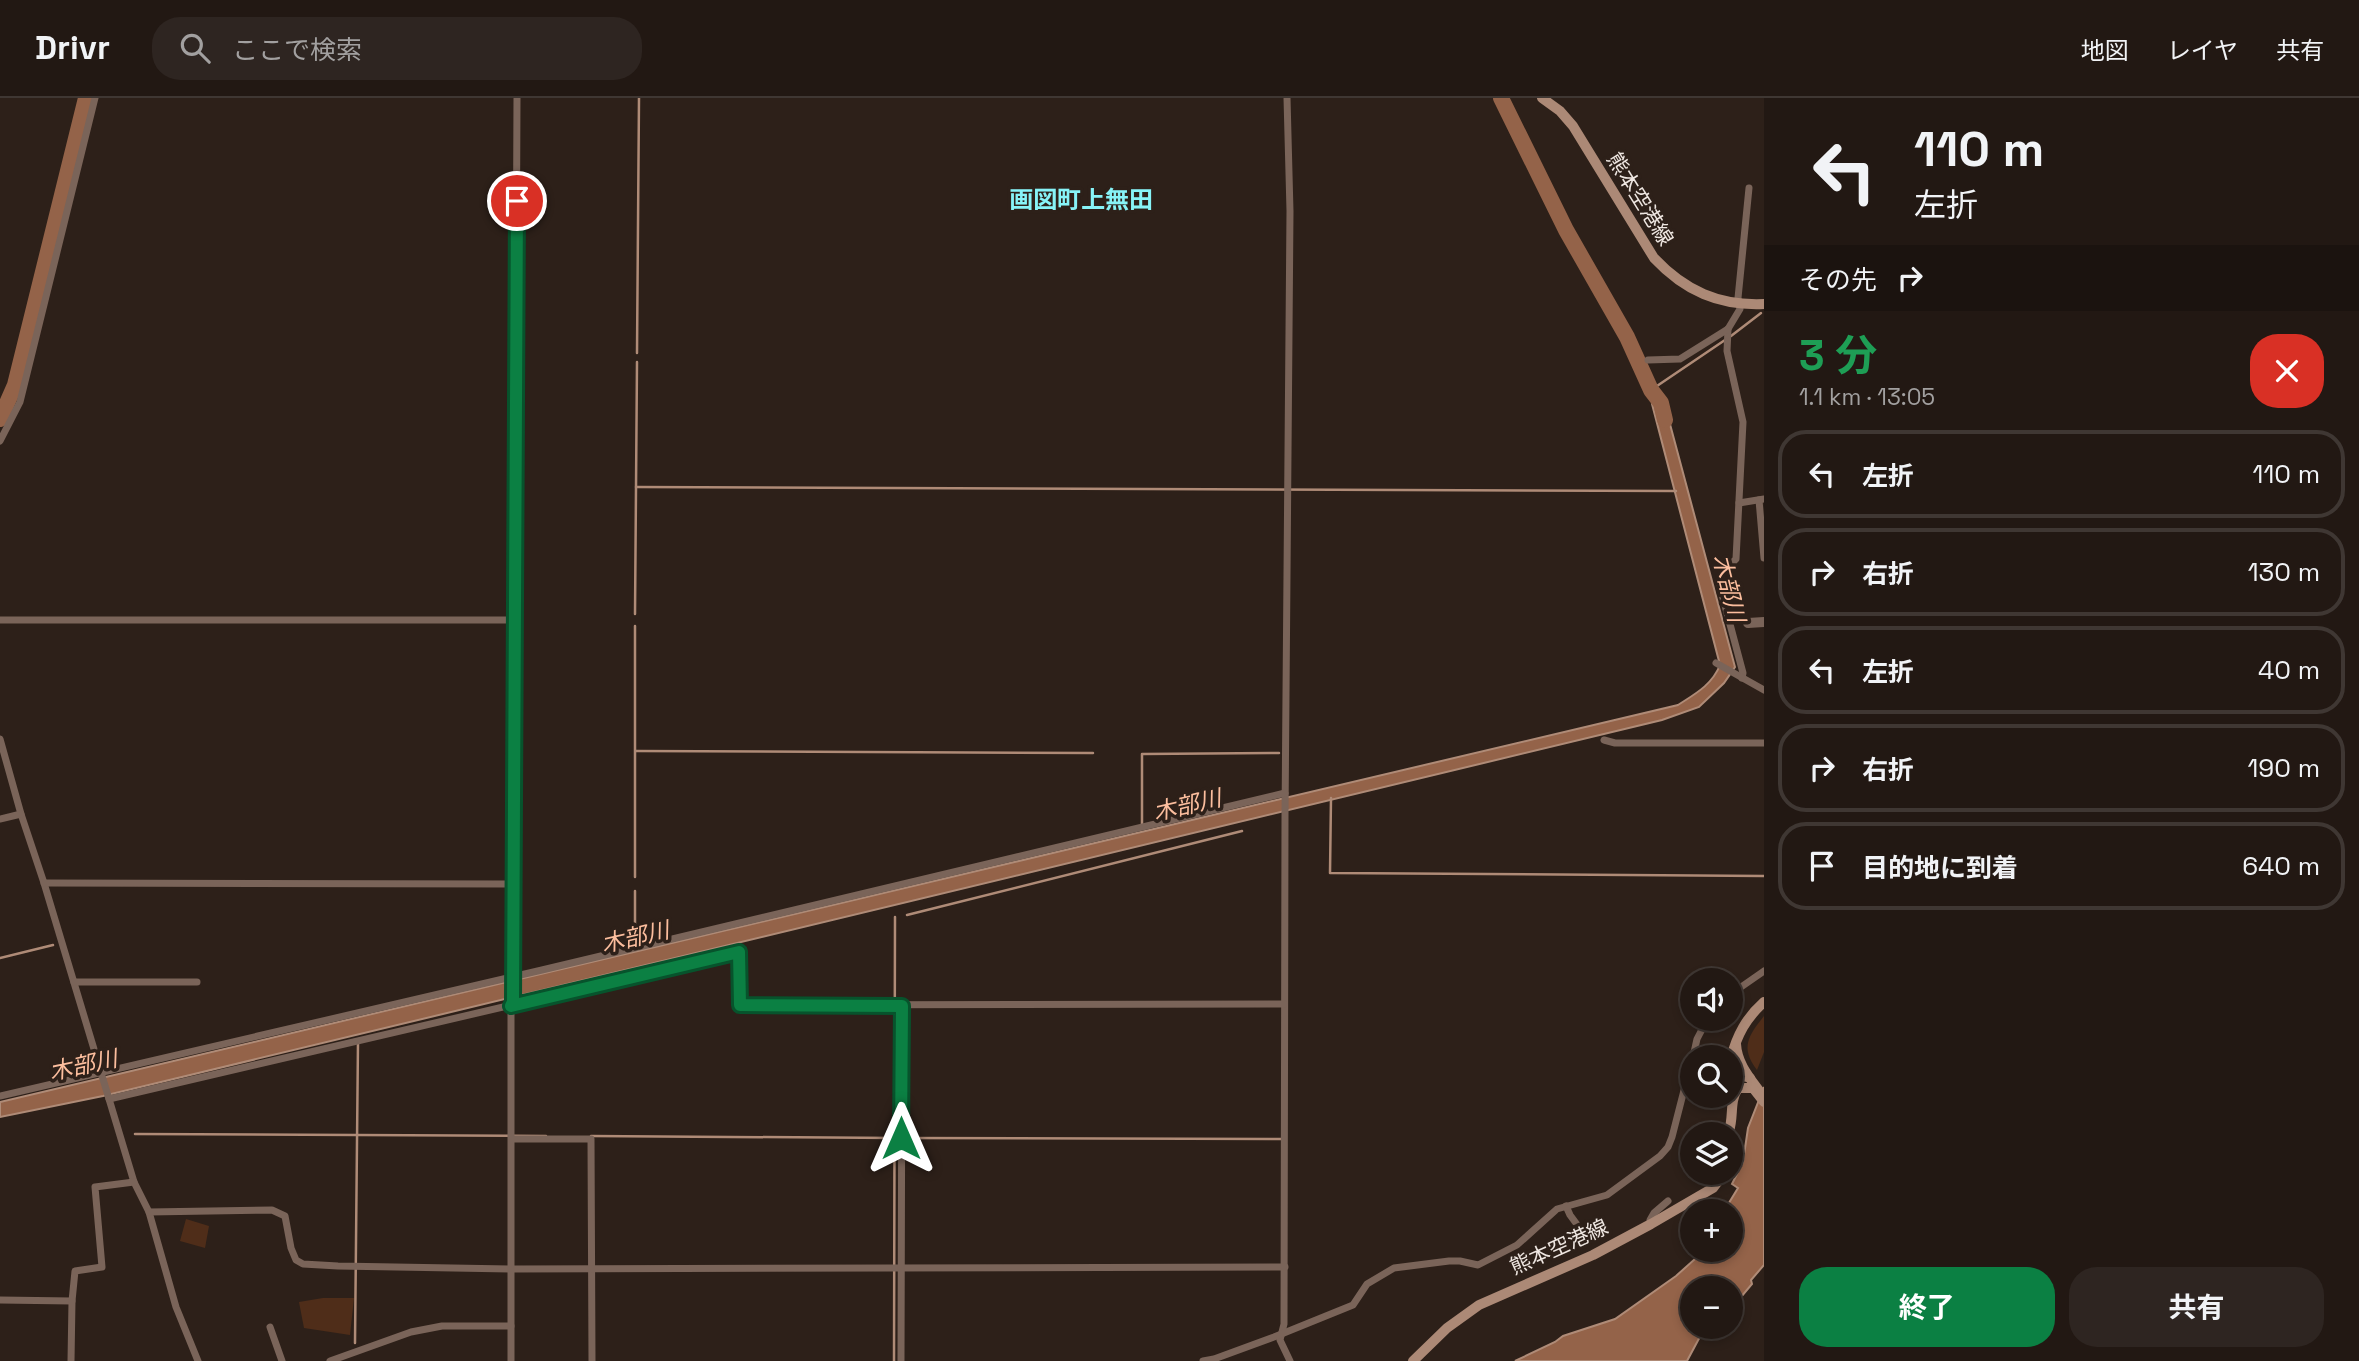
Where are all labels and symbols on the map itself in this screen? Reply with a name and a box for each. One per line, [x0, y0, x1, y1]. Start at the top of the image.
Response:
street label: 熊本空港線 [1601, 147, 1680, 250]
pin [487, 171, 547, 231]
district label: 画図町上無田 [1009, 184, 1153, 215]
water label: 木部川 [1706, 551, 1753, 628]
water label: 木部川 [1150, 782, 1227, 827]
water label: 木部川 [598, 914, 675, 959]
water label: 木部川 [46, 1043, 123, 1087]
position arrow [864, 1101, 938, 1175]
street label: 熊本空港線 [1505, 1213, 1612, 1280]

